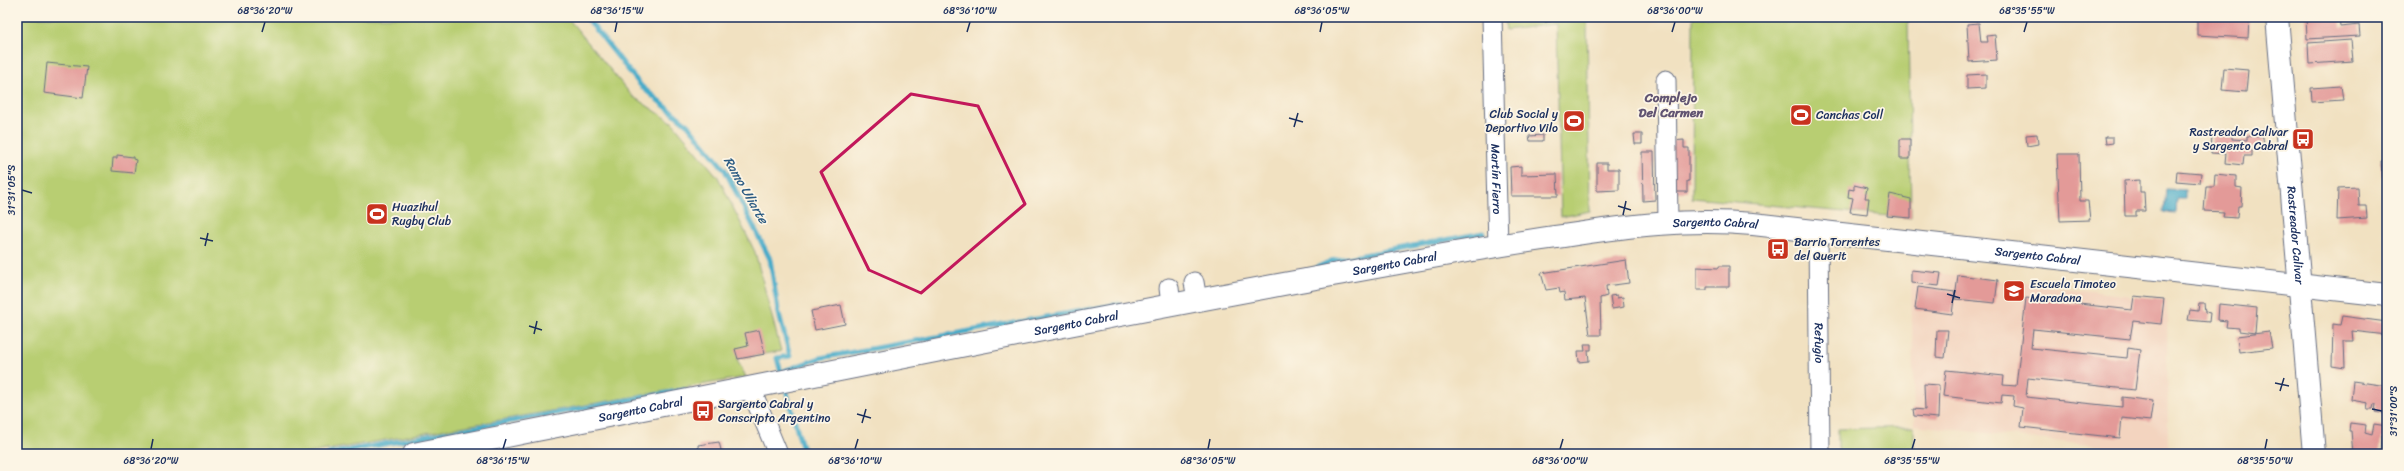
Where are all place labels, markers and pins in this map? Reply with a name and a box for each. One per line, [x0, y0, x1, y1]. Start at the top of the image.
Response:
sports icon: Canchas Coll [1788, 102, 1814, 128]
place label: Club Social y Deportivo Vilo [1485, 103, 1559, 139]
place label: Canchas Coll [1816, 104, 1884, 126]
sports icon: Club Social y Deportivo Vilo [1561, 108, 1587, 134]
place label: Rastreador Calivar y Sargento Cabral [2190, 121, 2289, 157]
bus stop icon: Rastreador Calivar y Sargento Cabral [2290, 126, 2316, 152]
place label: Huazihul Rugby Club [392, 196, 452, 232]
sports icon: Huazihul Rugby Club [364, 201, 390, 227]
place label: Barrio Torrentes del Querit [1794, 231, 1881, 267]
bus stop icon: Barrio Torrentes del Querit [1765, 236, 1791, 262]
place label: Escuela Timoteo Maradona [2030, 273, 2116, 309]
school or university icon: Escuela Timoteo Maradona [2001, 278, 2027, 304]
place label: Sargento Cabral y Conscripto Argentino [718, 393, 831, 429]
bus stop icon: Sargento Cabral y Conscripto Argentino [690, 398, 716, 424]

